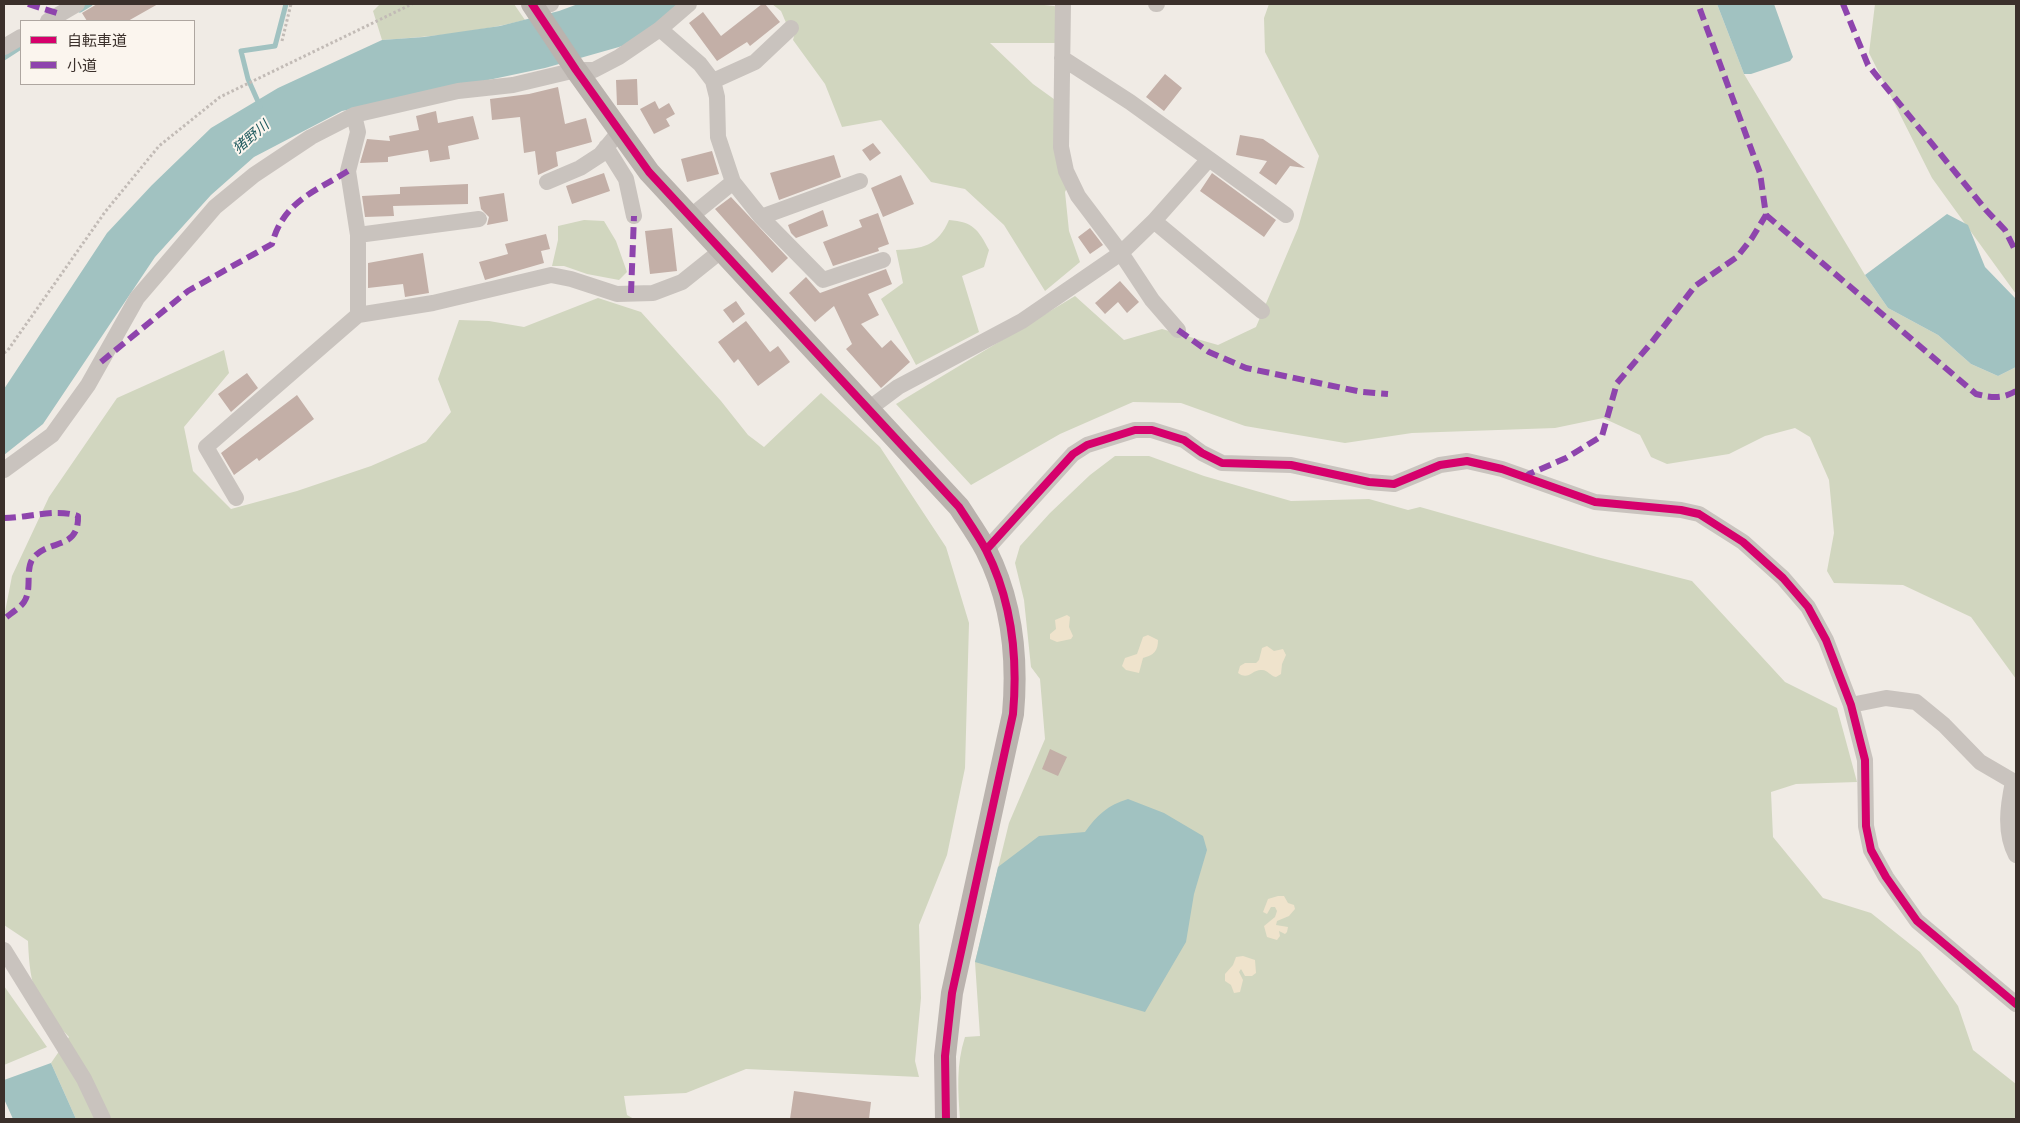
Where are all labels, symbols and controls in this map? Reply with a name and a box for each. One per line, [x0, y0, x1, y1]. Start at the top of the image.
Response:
legend [20, 20, 195, 85]
text: 自転車道 [67, 32, 127, 49]
text: 小道 [67, 57, 97, 74]
water label: 猪野川 [230, 117, 272, 157]

